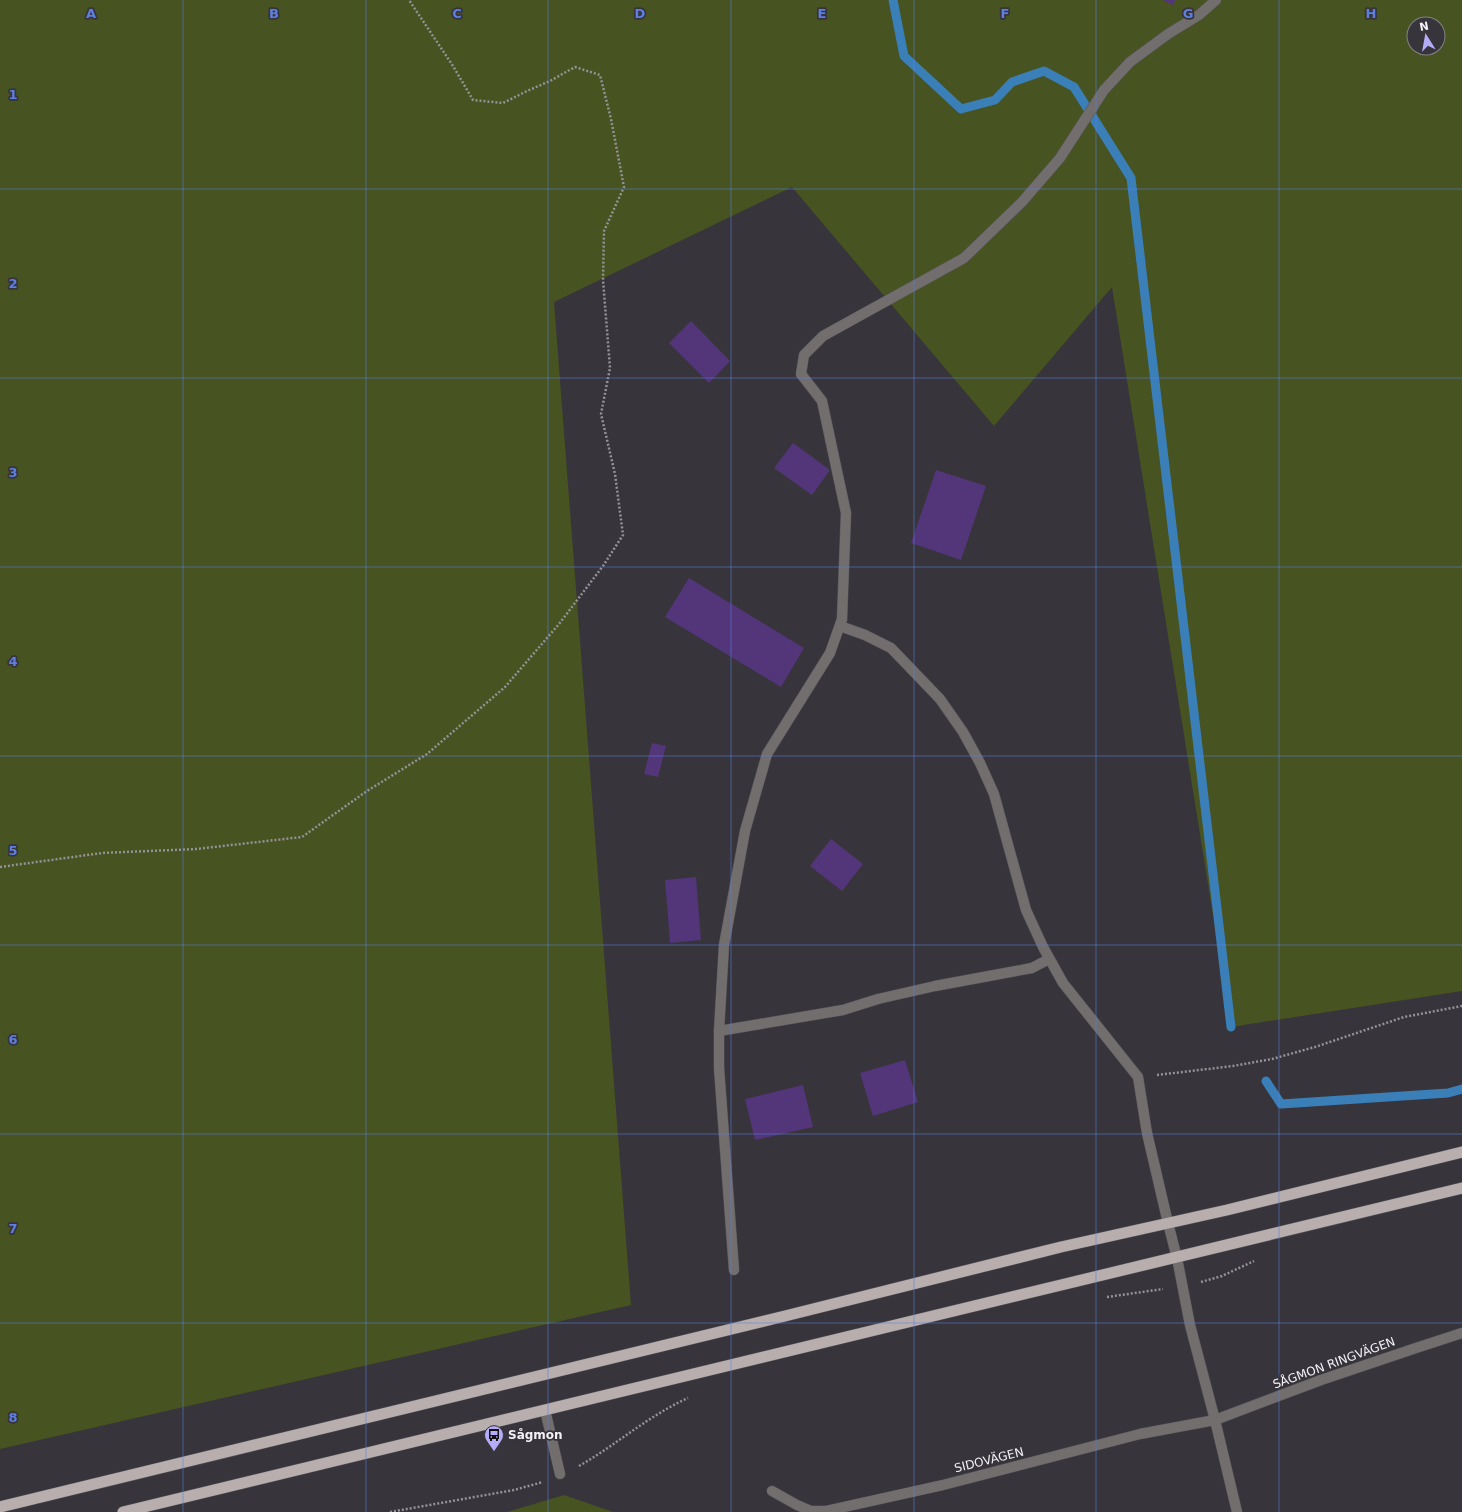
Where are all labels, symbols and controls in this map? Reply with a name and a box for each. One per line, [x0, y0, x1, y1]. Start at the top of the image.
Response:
text: A [86, 6, 96, 21]
text: B [269, 6, 279, 21]
text: C [452, 6, 462, 21]
text: D [635, 6, 646, 21]
text: E [818, 6, 826, 21]
text: F [1001, 6, 1009, 21]
text: G [1183, 6, 1193, 21]
text: H [1366, 6, 1376, 21]
north arrow [1406, 16, 1446, 56]
text: N [1418, 19, 1430, 34]
text: 1 [8, 87, 18, 102]
text: 2 [8, 276, 18, 291]
text: 3 [8, 465, 18, 480]
text: 4 [8, 654, 18, 669]
text: 5 [8, 843, 18, 858]
text: 6 [8, 1032, 18, 1047]
text: 7 [8, 1221, 18, 1236]
street label: SÅGMON RINGVÄGEN [1271, 1333, 1397, 1392]
text: 8 [8, 1410, 18, 1425]
bus stop icon: Sågmon [483, 1424, 505, 1452]
place label: Sågmon [508, 1428, 563, 1442]
street label: SIDOVÄGEN [953, 1444, 1025, 1475]

